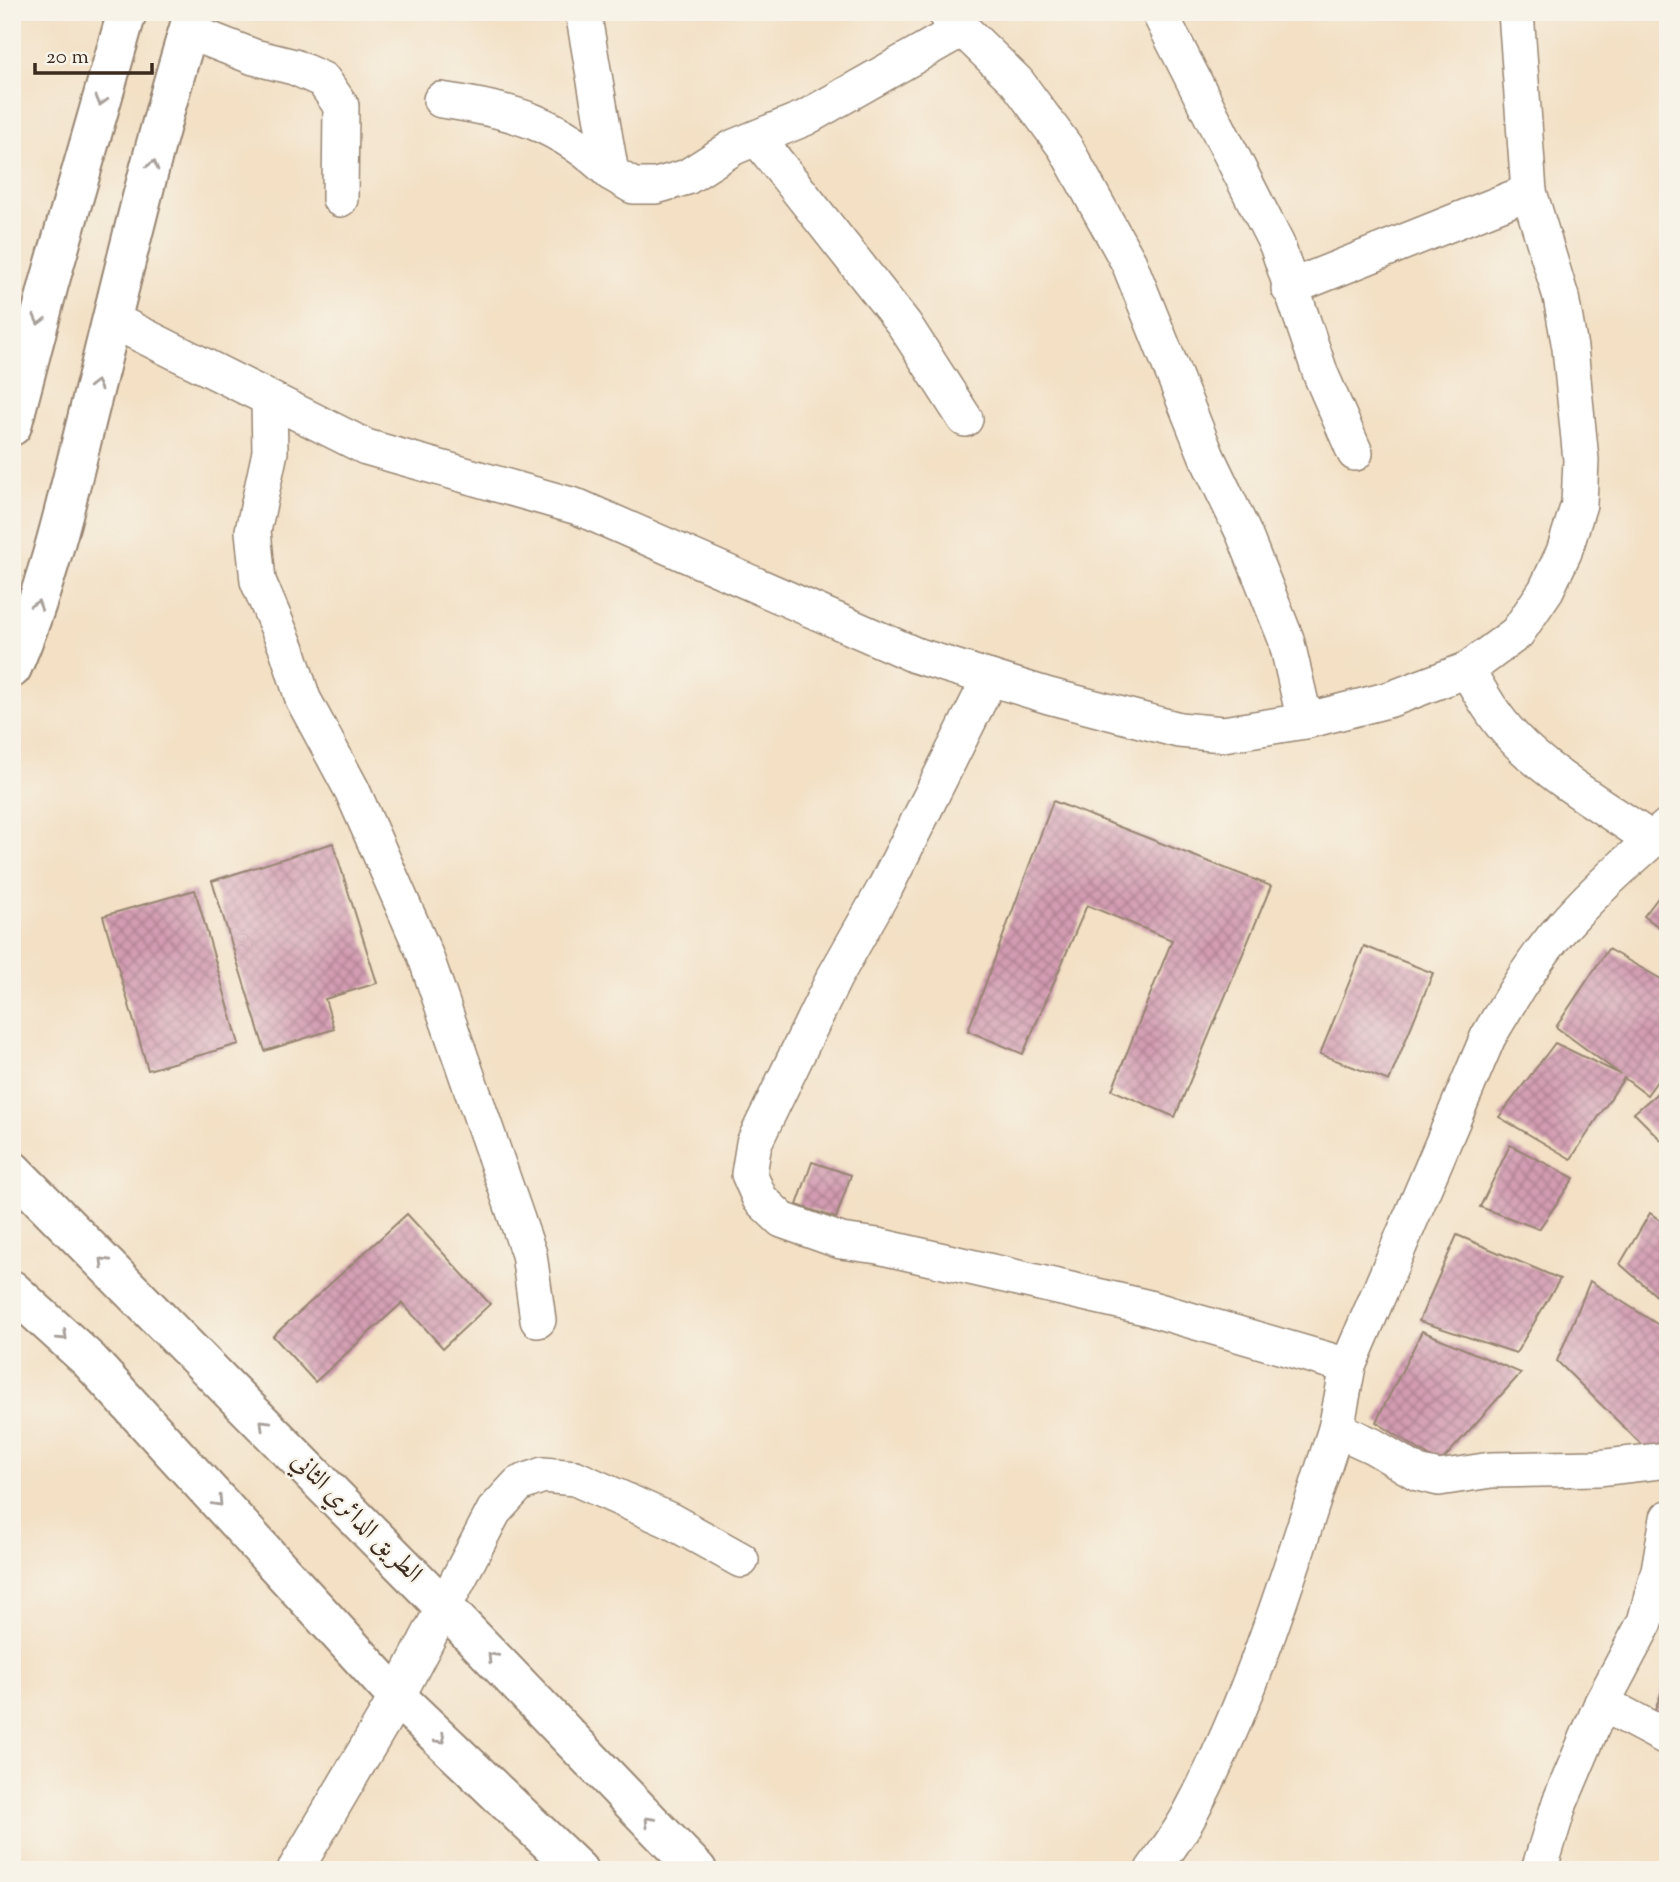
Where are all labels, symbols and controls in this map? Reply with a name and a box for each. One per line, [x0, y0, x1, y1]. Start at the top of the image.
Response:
scale bar [35, 32, 152, 76]
text: 20 m [46, 43, 89, 73]
one-way arrow [95, 95, 110, 107]
one-way arrow [145, 159, 159, 171]
one-way arrow [33, 314, 47, 326]
one-way arrow [88, 379, 102, 391]
one-way arrow [29, 599, 43, 612]
one-way arrow [99, 1258, 112, 1271]
one-way arrow [54, 1328, 67, 1340]
one-way arrow [259, 1420, 272, 1433]
street label: الطريق الدائري الثاني [281, 1444, 430, 1593]
one-way arrow [210, 1494, 223, 1507]
one-way arrow [487, 1652, 500, 1665]
one-way arrow [433, 1730, 446, 1743]
one-way arrow [645, 1816, 658, 1829]

